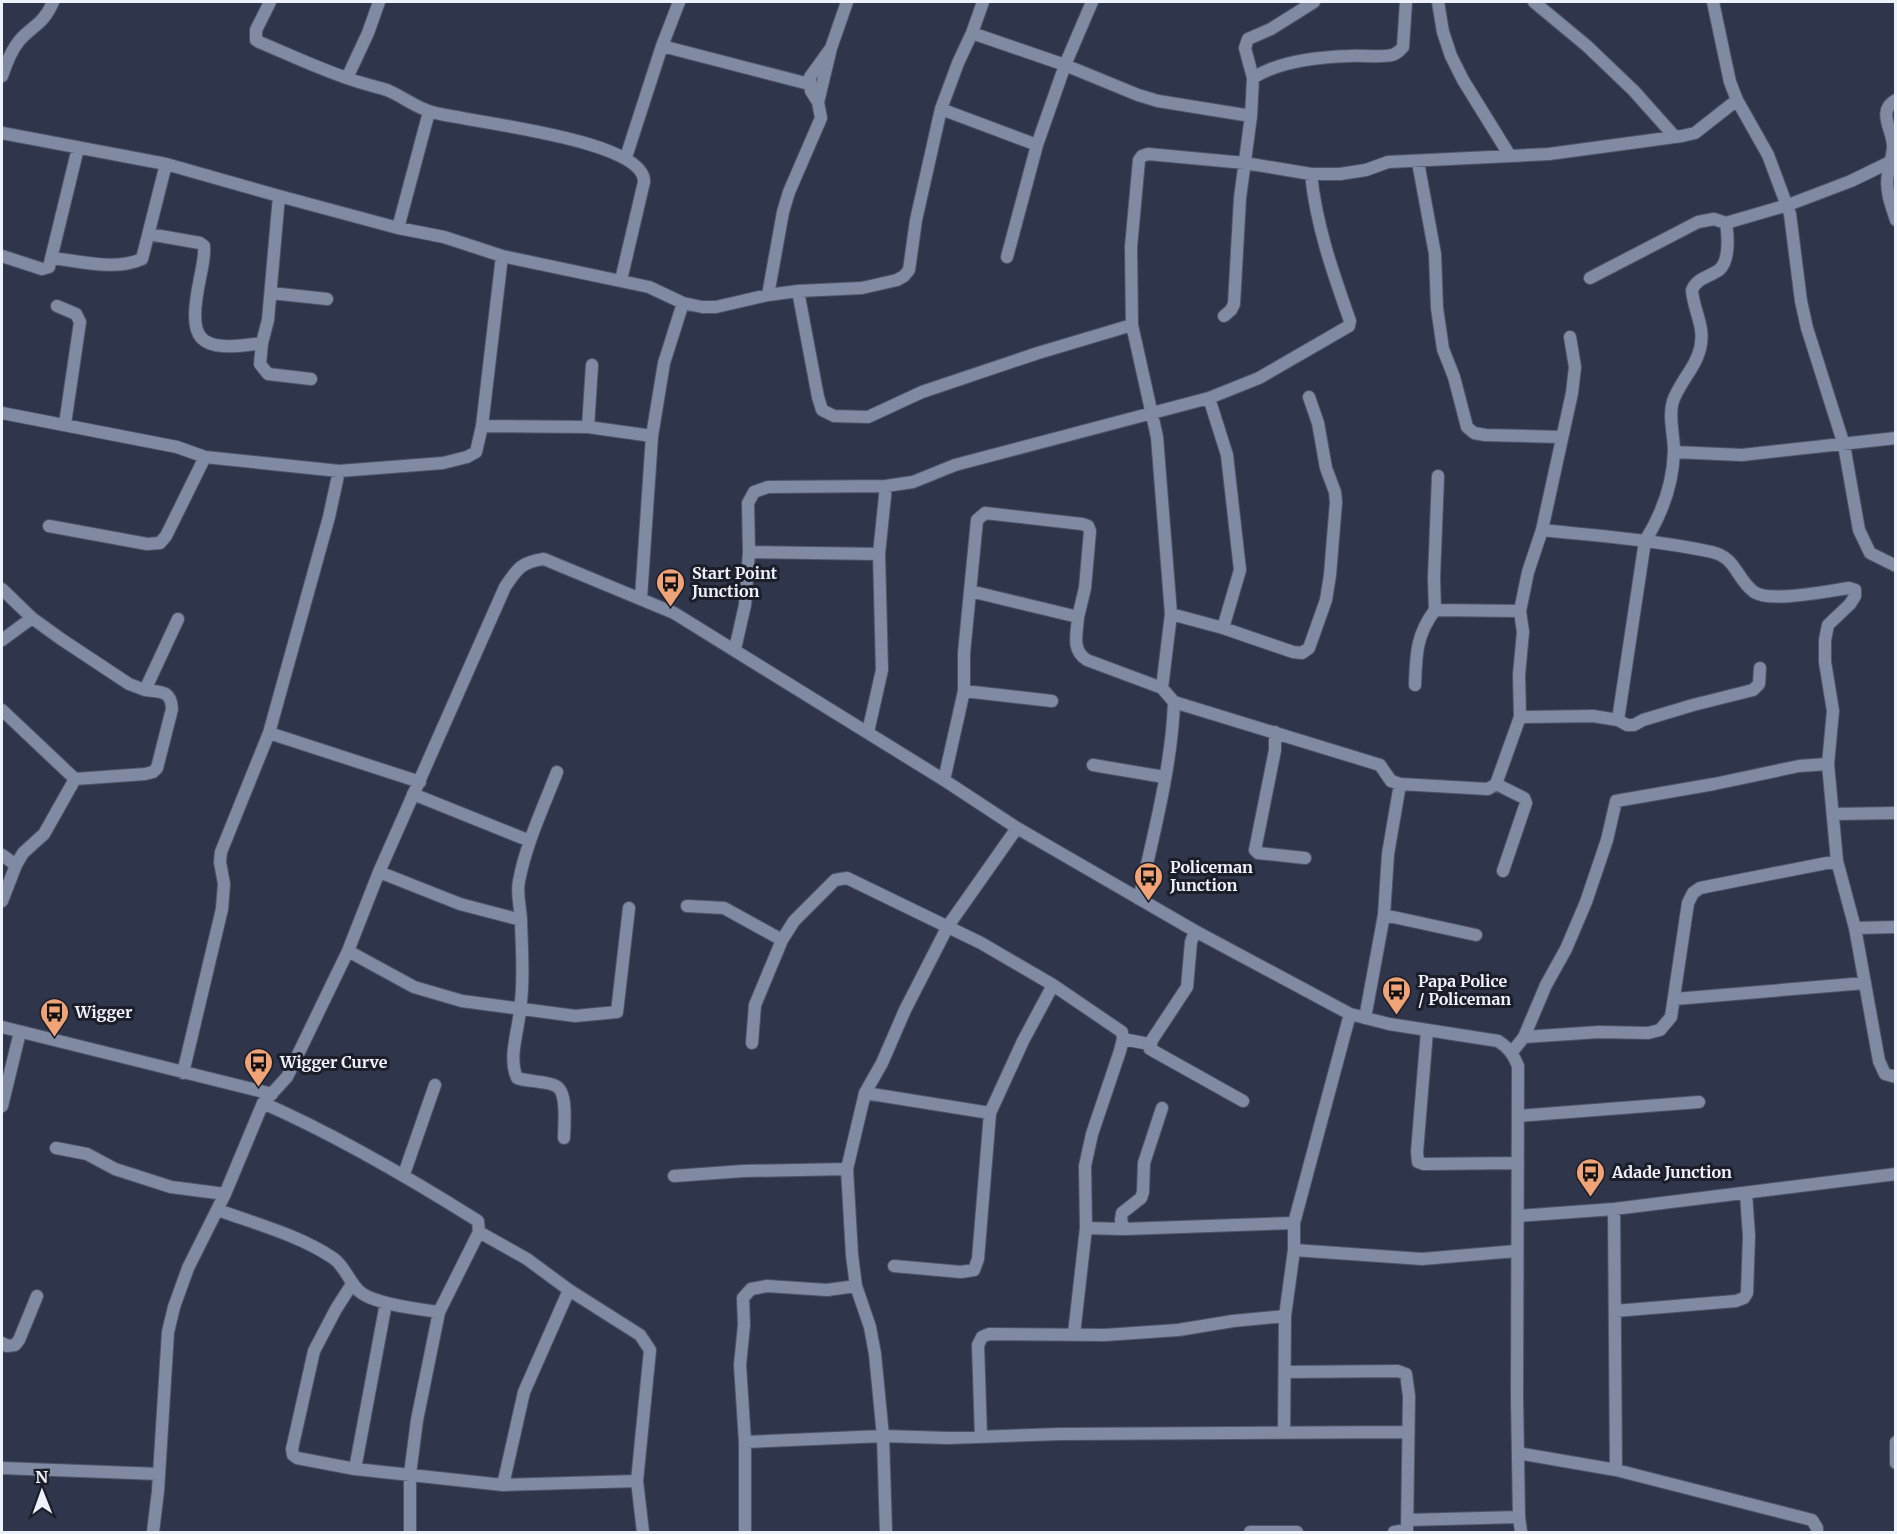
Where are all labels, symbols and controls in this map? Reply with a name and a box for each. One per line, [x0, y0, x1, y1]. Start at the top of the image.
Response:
place label: Start Point Junction [691, 563, 778, 601]
bus stop icon: Start Point Junction [655, 566, 687, 608]
place label: Policeman Junction [1169, 857, 1253, 895]
bus stop icon: Policeman Junction [1133, 860, 1165, 902]
place label: Papa Police / Policeman [1418, 971, 1511, 1009]
bus stop icon: Papa Police / Policeman [1381, 974, 1413, 1016]
bus stop icon: Wigger [38, 996, 70, 1038]
place label: Wigger [74, 1002, 133, 1022]
bus stop icon: Wigger Curve [243, 1046, 275, 1088]
place label: Wigger Curve [279, 1052, 388, 1072]
bus stop icon: Adade Junction [1575, 1156, 1607, 1198]
place label: Adade Junction [1611, 1162, 1732, 1182]
north arrow [12, 1462, 72, 1522]
text: N [35, 1467, 49, 1487]

